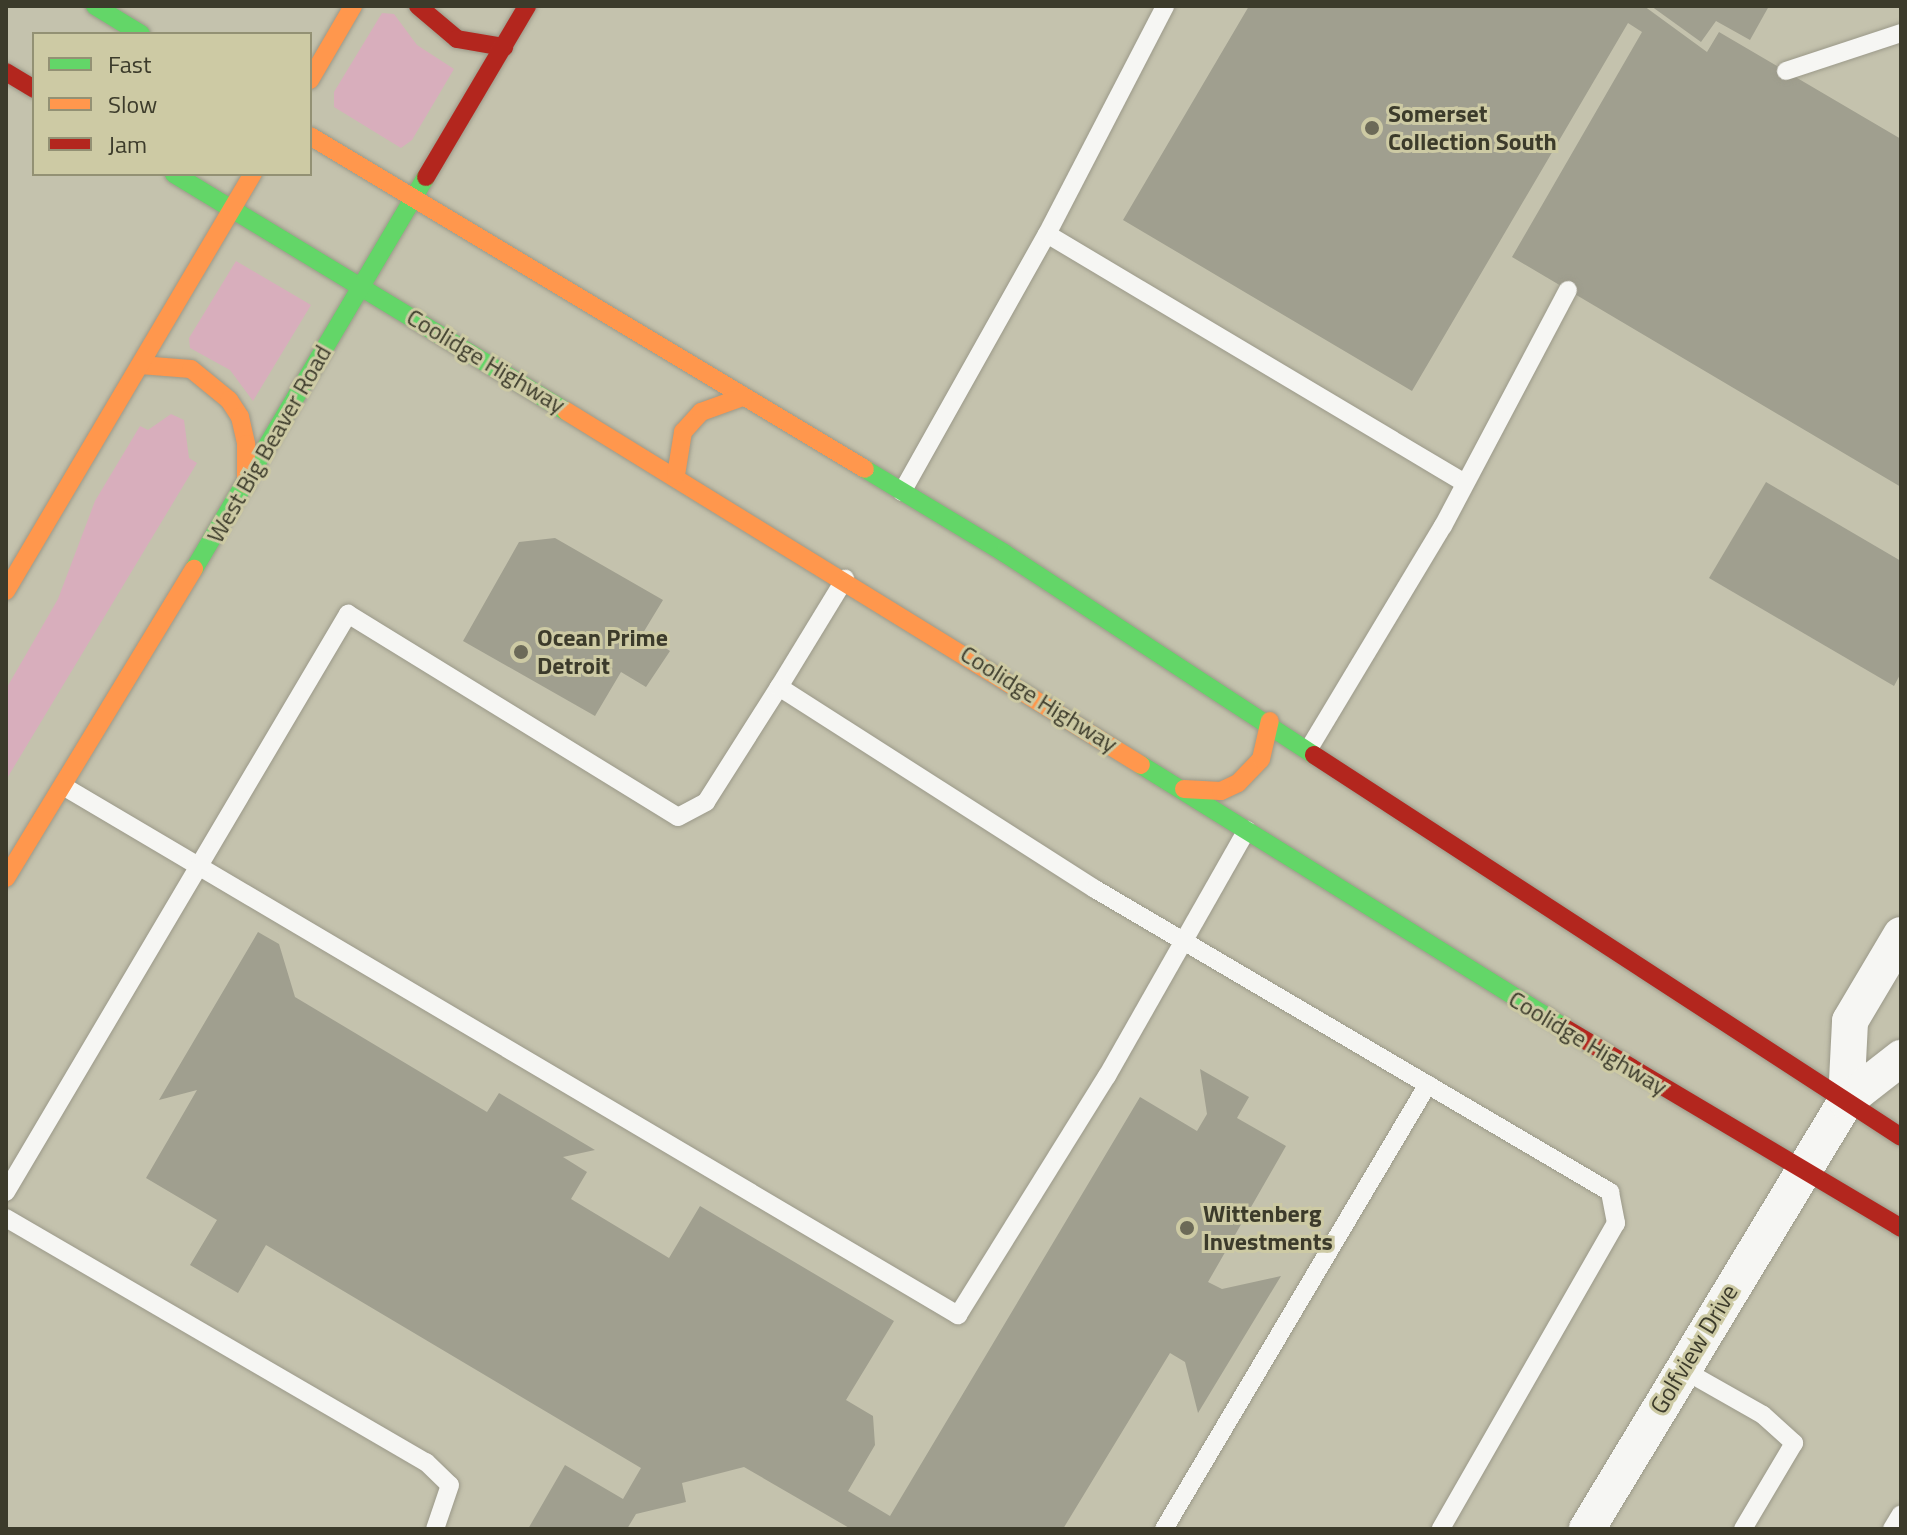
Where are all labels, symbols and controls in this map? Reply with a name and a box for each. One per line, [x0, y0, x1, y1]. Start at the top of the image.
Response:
legend [32, 32, 312, 176]
text: Fast [108, 46, 151, 82]
text: Slow [108, 86, 157, 122]
place label: Somerset Collection South [1388, 100, 1557, 156]
marker: Somerset Collection South [1363, 119, 1381, 137]
text: Jam [108, 126, 147, 162]
street label: Coolidge Highway [402, 302, 570, 420]
street label: West Big Beaver Road [201, 340, 337, 548]
place label: Ocean Prime Detroit [537, 624, 668, 680]
street label: Coolidge Highway [955, 639, 1123, 759]
marker: Ocean Prime Detroit [512, 643, 530, 661]
street label: Coolidge Highway [1504, 984, 1672, 1102]
place label: Wittenberg Investments [1203, 1200, 1333, 1256]
marker: Wittenberg Investments [1178, 1219, 1196, 1237]
street label: Golfview Drive [1644, 1279, 1744, 1419]

